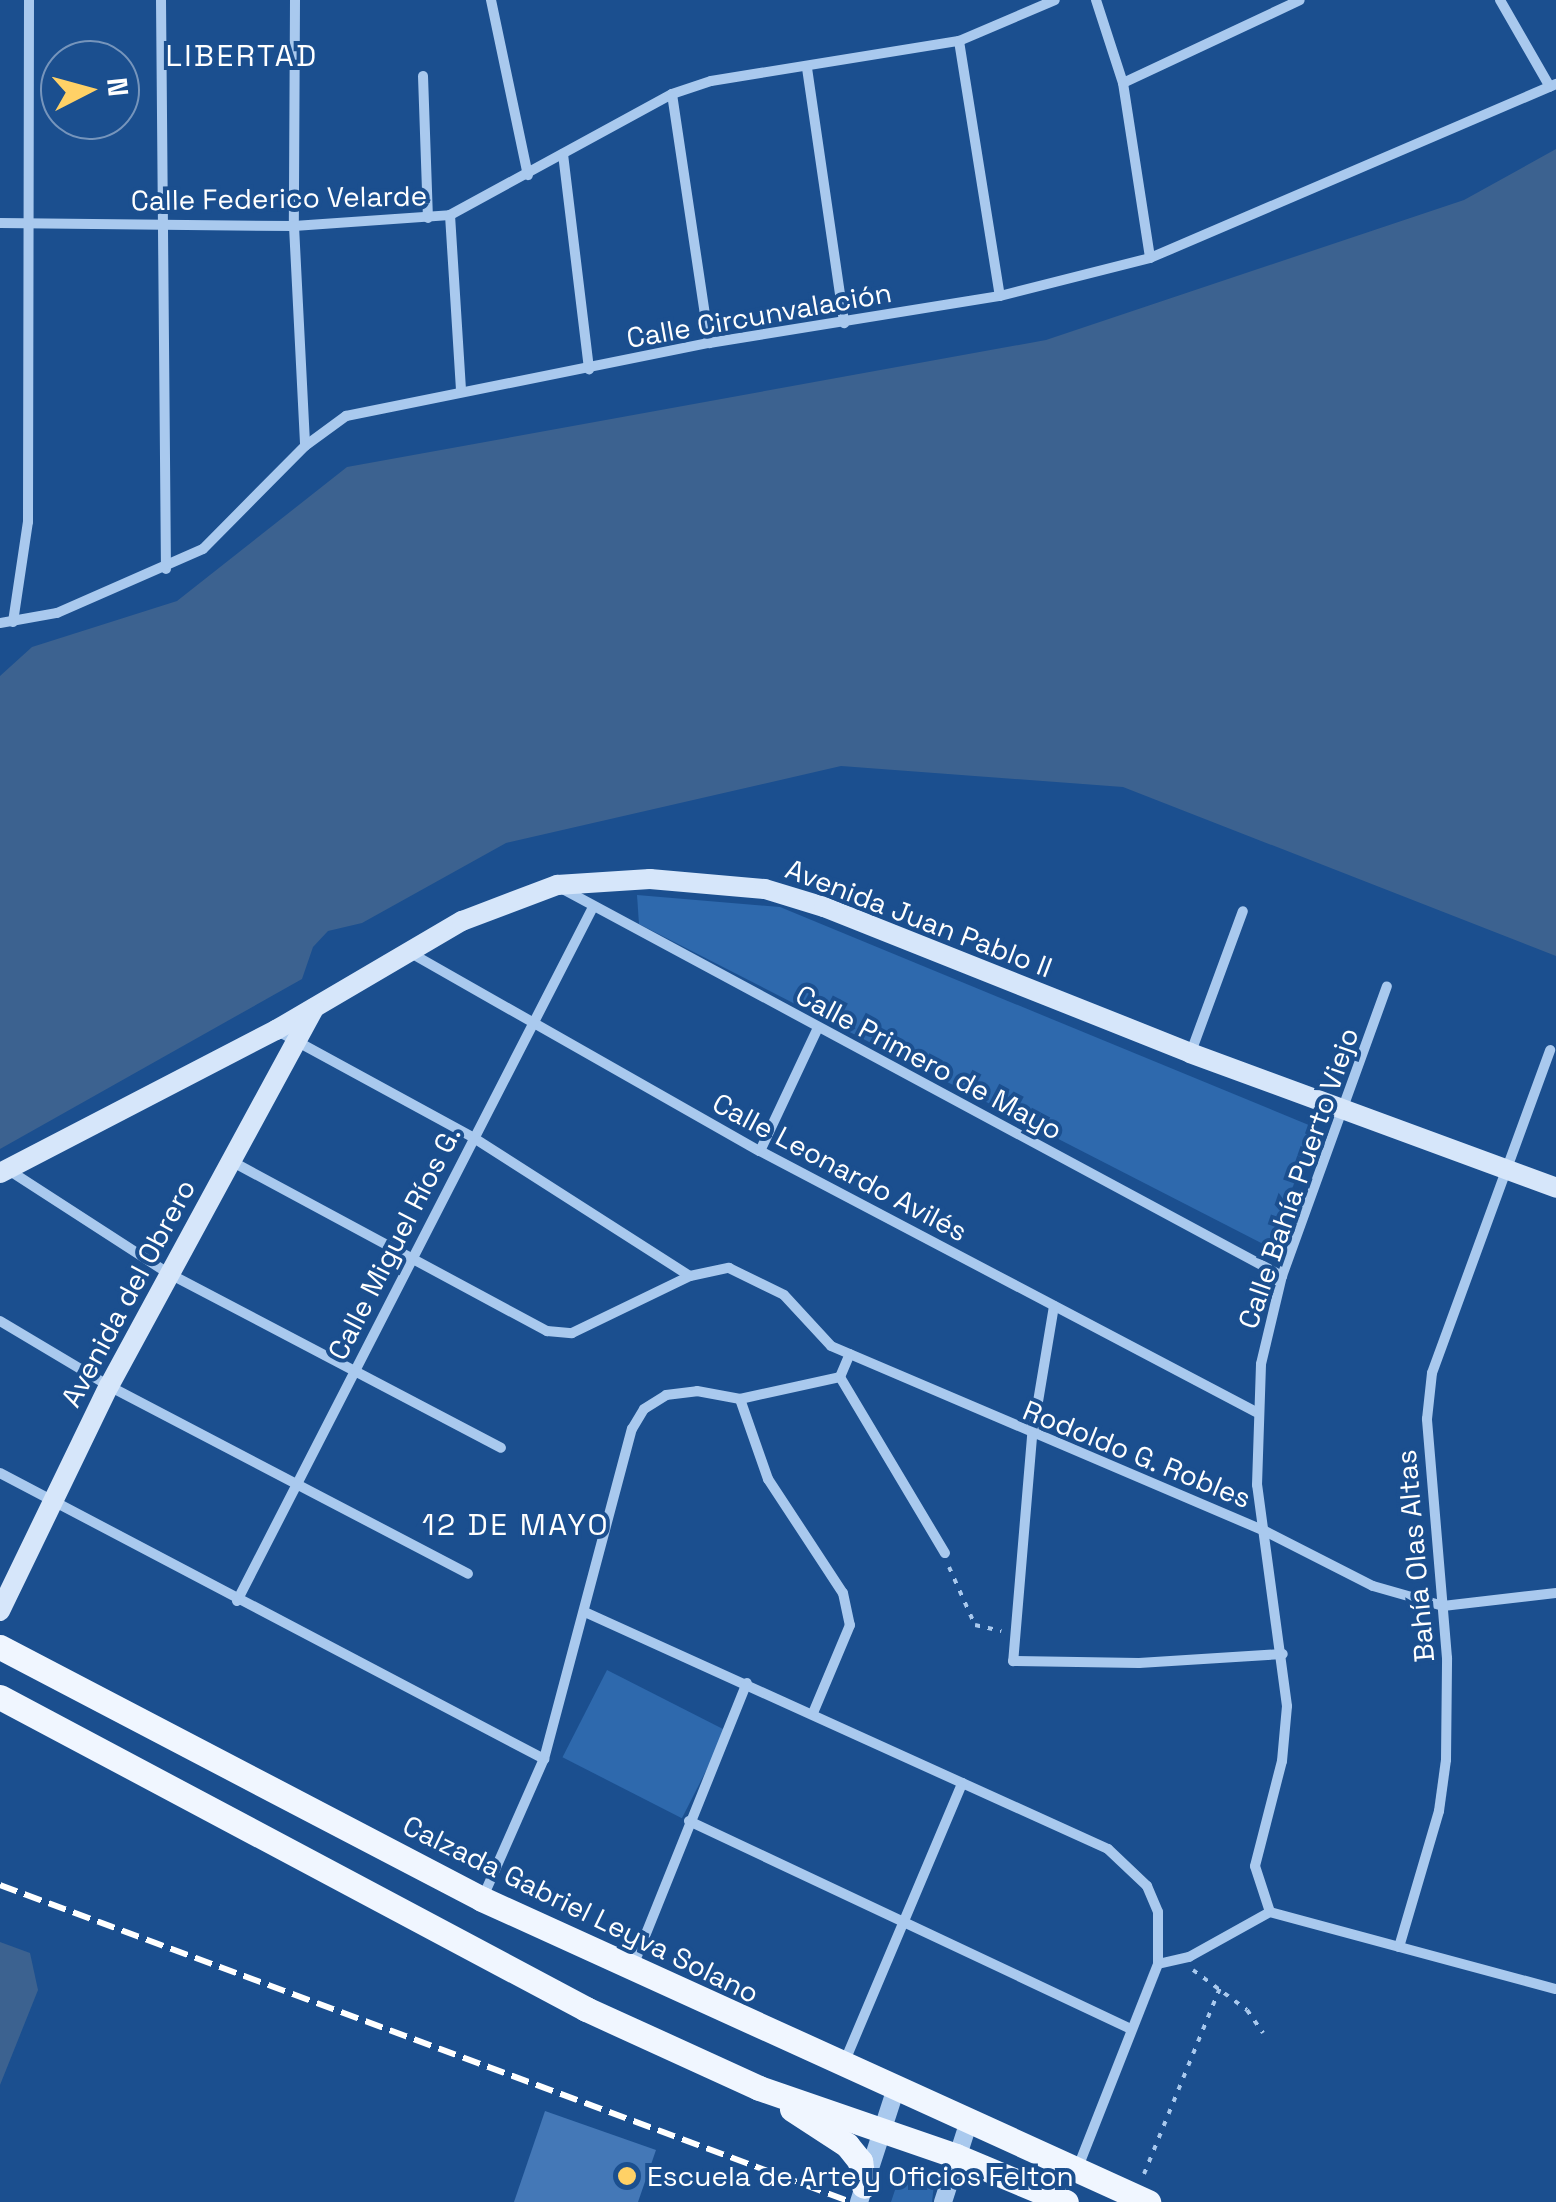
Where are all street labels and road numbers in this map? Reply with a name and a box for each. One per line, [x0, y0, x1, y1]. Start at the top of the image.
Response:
street label: Calle Federico Velarde [130, 179, 428, 217]
street label: Calle Circunvalación [624, 275, 894, 355]
street label: Avenida Juan Pablo II [781, 852, 1057, 984]
street label: Calle Primero de Mayo [790, 977, 1068, 1147]
street label: Calle Bahía Puerto Viejo [1231, 1023, 1365, 1333]
street label: Calle Leonardo Avilés [707, 1086, 973, 1248]
street label: Calle Miguel Ríos G. [321, 1121, 467, 1365]
street label: Avenida del Obrero [54, 1173, 202, 1413]
street label: Rodoldo G. Robles [1018, 1393, 1256, 1515]
street label: Bahía Olas Altas [1389, 1448, 1441, 1664]
street label: Calzada Gabriel Leyva Solano [398, 1808, 764, 2010]

